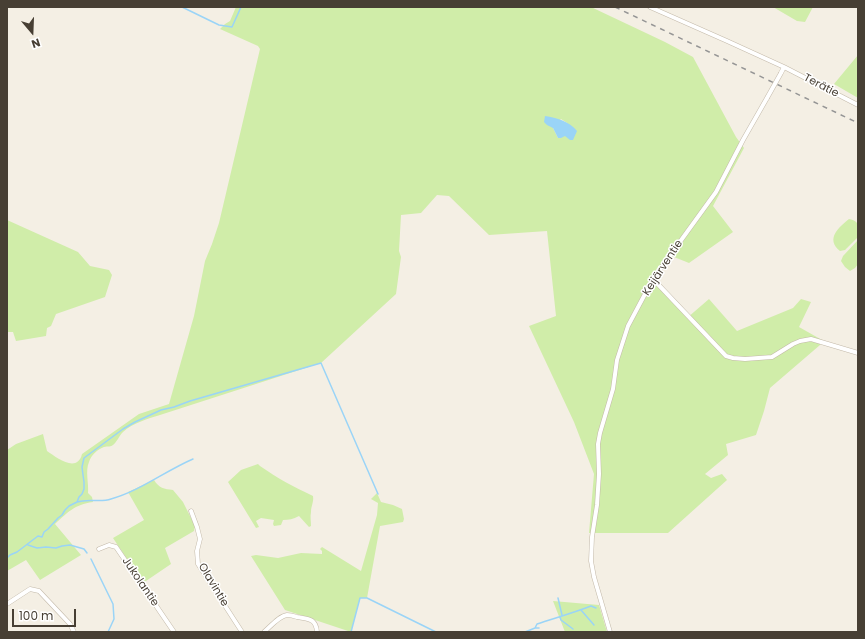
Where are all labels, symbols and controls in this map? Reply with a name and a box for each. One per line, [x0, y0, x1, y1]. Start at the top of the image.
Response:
north arrow [12, 12, 52, 52]
text: N [29, 34, 42, 52]
street label: Terätie [801, 72, 841, 100]
street label: Keijärventie [640, 238, 686, 298]
street label: Jukolantie [119, 555, 161, 609]
street label: Olavintie [195, 561, 231, 609]
scale bar [14, 601, 78, 627]
text: 100 m [19, 607, 53, 624]

